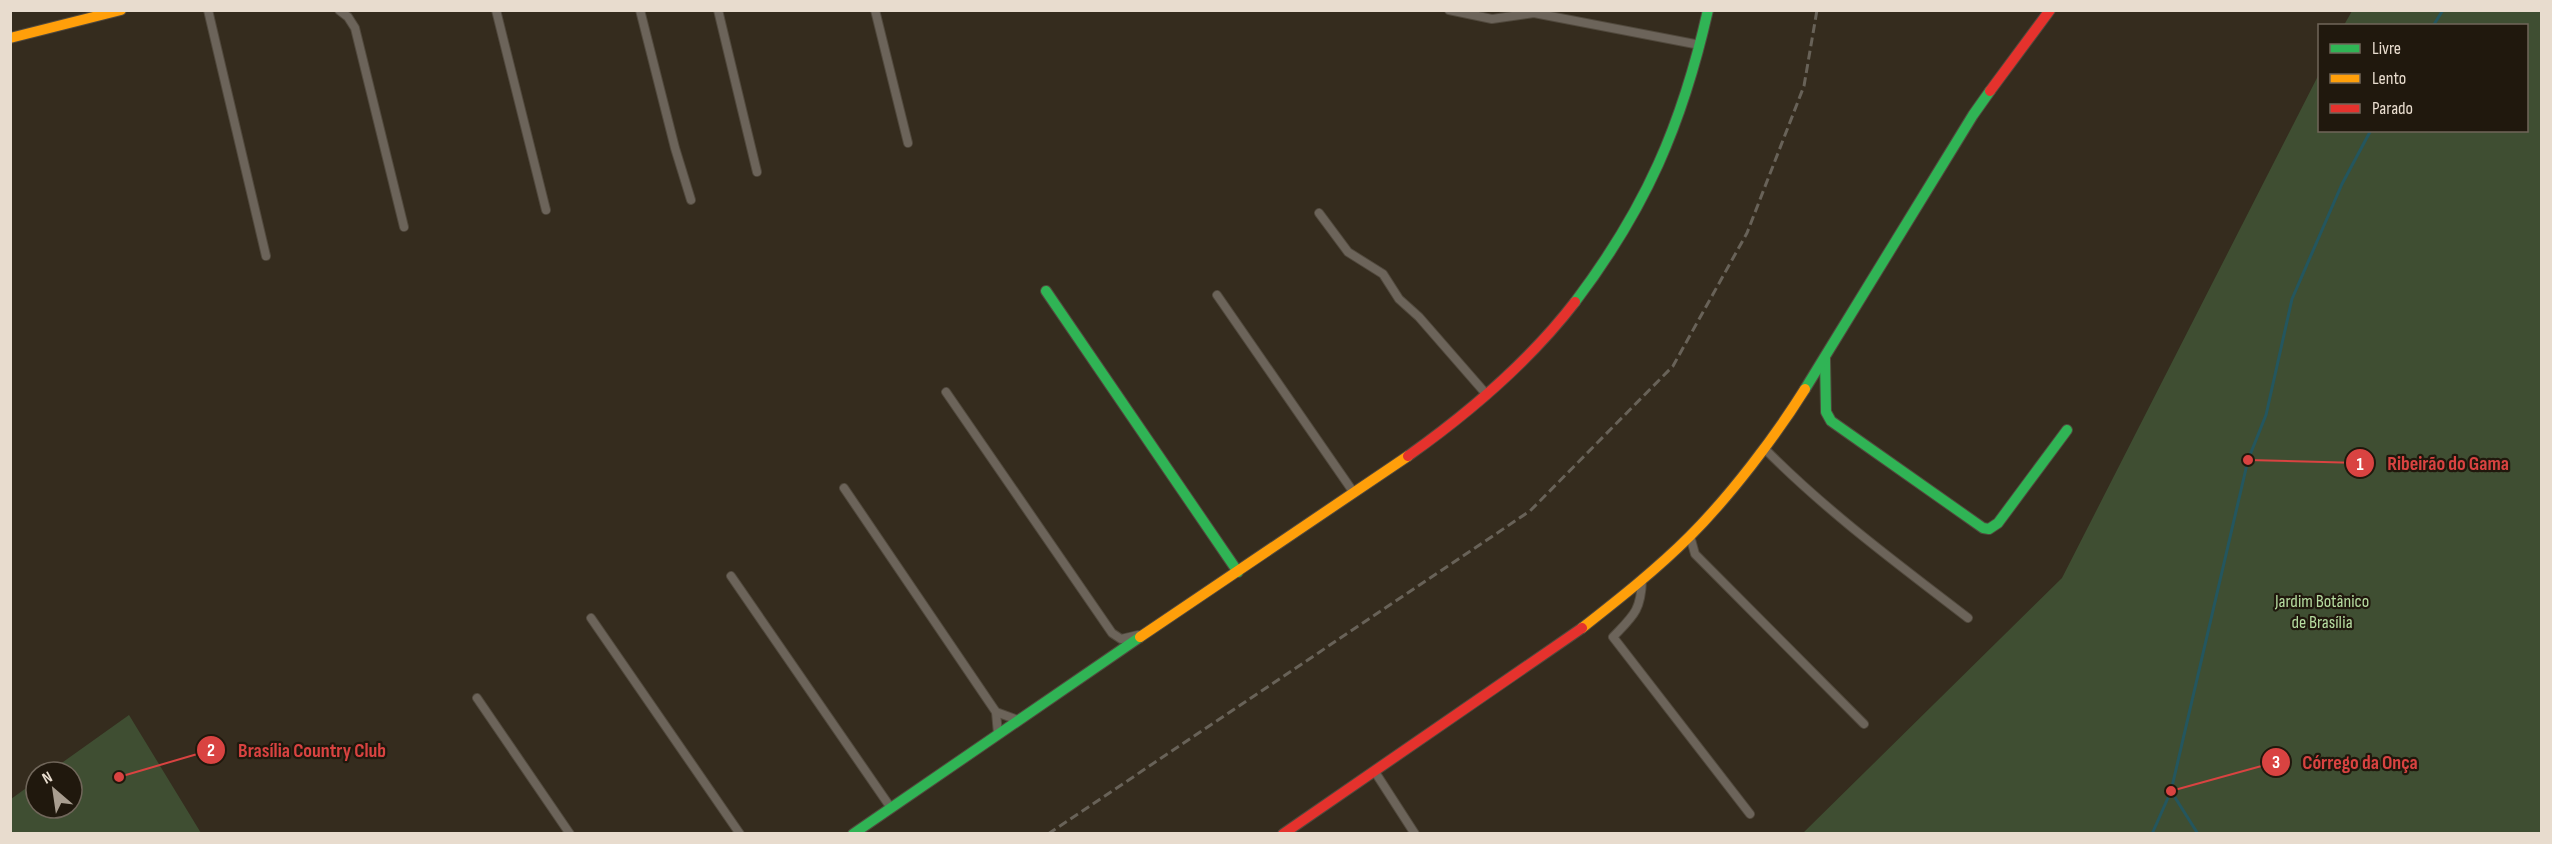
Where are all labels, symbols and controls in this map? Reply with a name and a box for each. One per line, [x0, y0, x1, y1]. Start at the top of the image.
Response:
legend [2318, 24, 2528, 132]
text: Livre [2372, 38, 2401, 59]
text: Lento [2372, 68, 2406, 89]
text: Parado [2372, 98, 2413, 119]
callout: Ribeirão do Gama [2345, 444, 2521, 482]
text: Ribeirão do Gama [2387, 452, 2509, 476]
text: 1 [2356, 454, 2364, 475]
park label: Jardim Botânico de Brasília [2274, 591, 2369, 633]
callout: Brasília Country Club [196, 731, 398, 769]
text: Brasília Country Club [238, 739, 386, 763]
text: 2 [207, 740, 215, 761]
callout: Córrego da Onça [2261, 743, 2430, 781]
text: Córrego da Onça [2302, 751, 2418, 775]
text: 3 [2272, 752, 2280, 773]
north arrow [24, 760, 84, 820]
text: N [39, 768, 56, 789]

